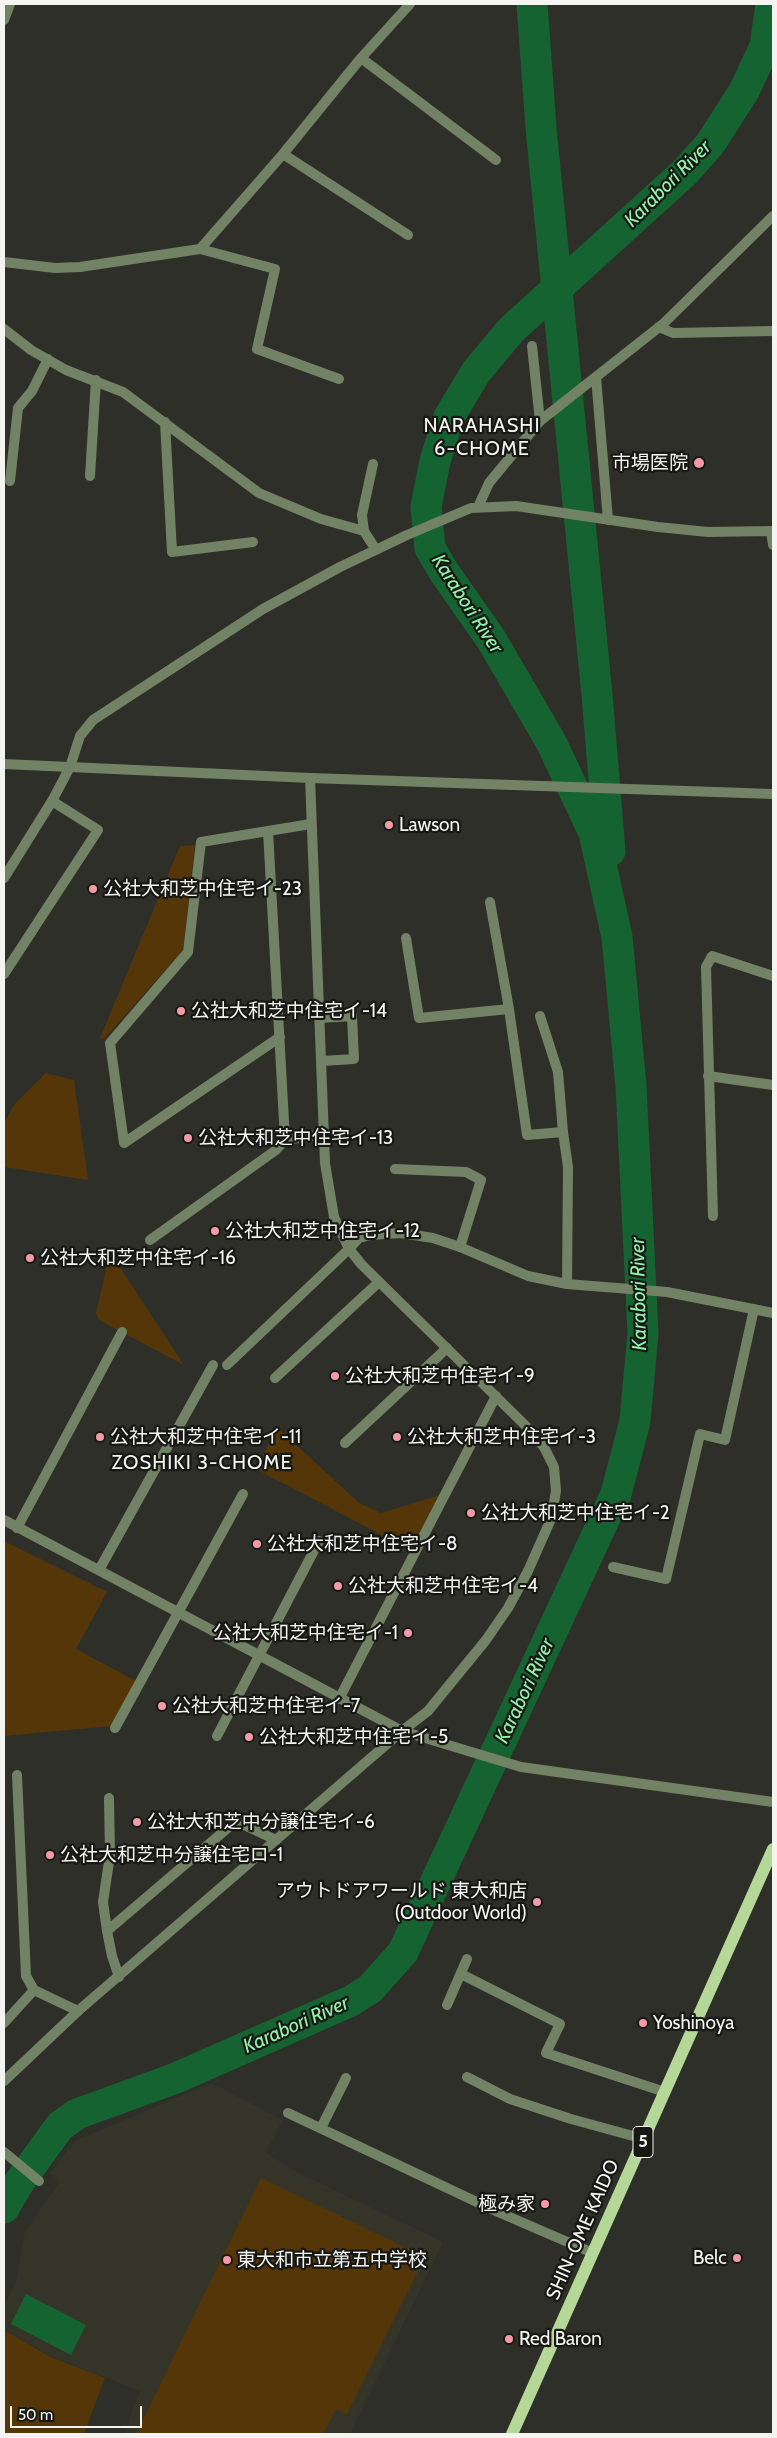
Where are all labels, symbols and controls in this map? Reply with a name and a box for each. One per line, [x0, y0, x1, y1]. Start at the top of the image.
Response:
water label: Karabori River [620, 136, 716, 232]
district label: NARAHASHI 6-CHOME [422, 414, 542, 461]
place label: 市場医院 [612, 452, 688, 474]
marker: 市場医院 [692, 456, 706, 470]
water label: Karabori River [426, 550, 508, 658]
place label: Lawson [399, 814, 460, 836]
marker: Lawson [383, 819, 395, 831]
place label: 公社大和芝中住宅イ-23 [103, 878, 302, 900]
marker: 公社大和芝中住宅イ-23 [87, 883, 99, 895]
place label: 公社大和芝中住宅イ-14 [191, 1000, 387, 1022]
marker: 公社大和芝中住宅イ-14 [175, 1005, 187, 1017]
place label: 公社大和芝中住宅イ-13 [198, 1127, 393, 1149]
marker: 公社大和芝中住宅イ-13 [182, 1132, 194, 1144]
place label: 公社大和芝中住宅イ-12 [225, 1220, 420, 1242]
marker: 公社大和芝中住宅イ-12 [209, 1225, 221, 1237]
water label: Karabori River [626, 1237, 652, 1351]
place label: 公社大和芝中住宅イ-16 [40, 1247, 236, 1269]
marker: 公社大和芝中住宅イ-16 [24, 1252, 36, 1264]
place label: 公社大和芝中住宅イ-9 [345, 1365, 535, 1387]
marker: 公社大和芝中住宅イ-9 [329, 1370, 341, 1382]
place label: 公社大和芝中住宅イ-11 [110, 1426, 301, 1448]
place label: 公社大和芝中住宅イ-3 [407, 1426, 596, 1448]
marker: 公社大和芝中住宅イ-11 [94, 1431, 106, 1443]
marker: 公社大和芝中住宅イ-3 [391, 1431, 403, 1443]
district label: ZOSHIKI 3-CHOME [110, 1451, 294, 1475]
place label: 公社大和芝中住宅イ-2 [481, 1502, 670, 1524]
marker: 公社大和芝中住宅イ-2 [465, 1507, 477, 1519]
place label: 公社大和芝中住宅イ-8 [267, 1533, 458, 1555]
marker: 公社大和芝中住宅イ-8 [251, 1538, 263, 1550]
place label: 公社大和芝中住宅イ-4 [348, 1575, 538, 1597]
marker: 公社大和芝中住宅イ-4 [332, 1580, 344, 1592]
place label: 公社大和芝中住宅イ-1 [213, 1622, 398, 1644]
marker: 公社大和芝中住宅イ-1 [402, 1627, 414, 1639]
water label: Karabori River [490, 1635, 560, 1747]
place label: 公社大和芝中住宅イ-7 [172, 1695, 360, 1717]
marker: 公社大和芝中住宅イ-7 [156, 1700, 168, 1712]
place label: 公社大和芝中住宅イ-5 [259, 1726, 448, 1748]
marker: 公社大和芝中住宅イ-5 [243, 1731, 255, 1743]
place label: 公社大和芝中分譲住宅イ-6 [147, 1811, 375, 1833]
marker: 公社大和芝中分譲住宅イ-6 [131, 1816, 143, 1828]
place label: 公社大和芝中分譲住宅ロ-1 [60, 1844, 283, 1866]
marker: 公社大和芝中分譲住宅ロ-1 [44, 1849, 56, 1861]
place label: アウトドアワールド 東大和店 (Outdoor World) [276, 1880, 527, 1924]
marker: アウトドアワールド 東大和店 (Outdoor World) [531, 1896, 543, 1908]
water label: Karabori River [239, 1991, 353, 2059]
place label: Yoshinoya [653, 2012, 734, 2034]
marker: Yoshinoya [637, 2017, 649, 2029]
road number: 5 [633, 2126, 653, 2158]
street label: SHIN-OME KAIDO [542, 2156, 624, 2304]
place label: 極み家 [478, 2193, 535, 2215]
marker: 極み家 [539, 2198, 551, 2210]
place label: Belc [693, 2247, 727, 2269]
place label: 東大和市立第五中学校 [237, 2249, 427, 2271]
marker: Belc [731, 2252, 743, 2264]
marker: 東大和市立第五中学校 [221, 2254, 233, 2266]
place label: Red Baron [519, 2328, 602, 2350]
marker: Red Baron [503, 2333, 515, 2345]
scale bar [12, 2396, 145, 2428]
text: 50 m [18, 2406, 53, 2424]

